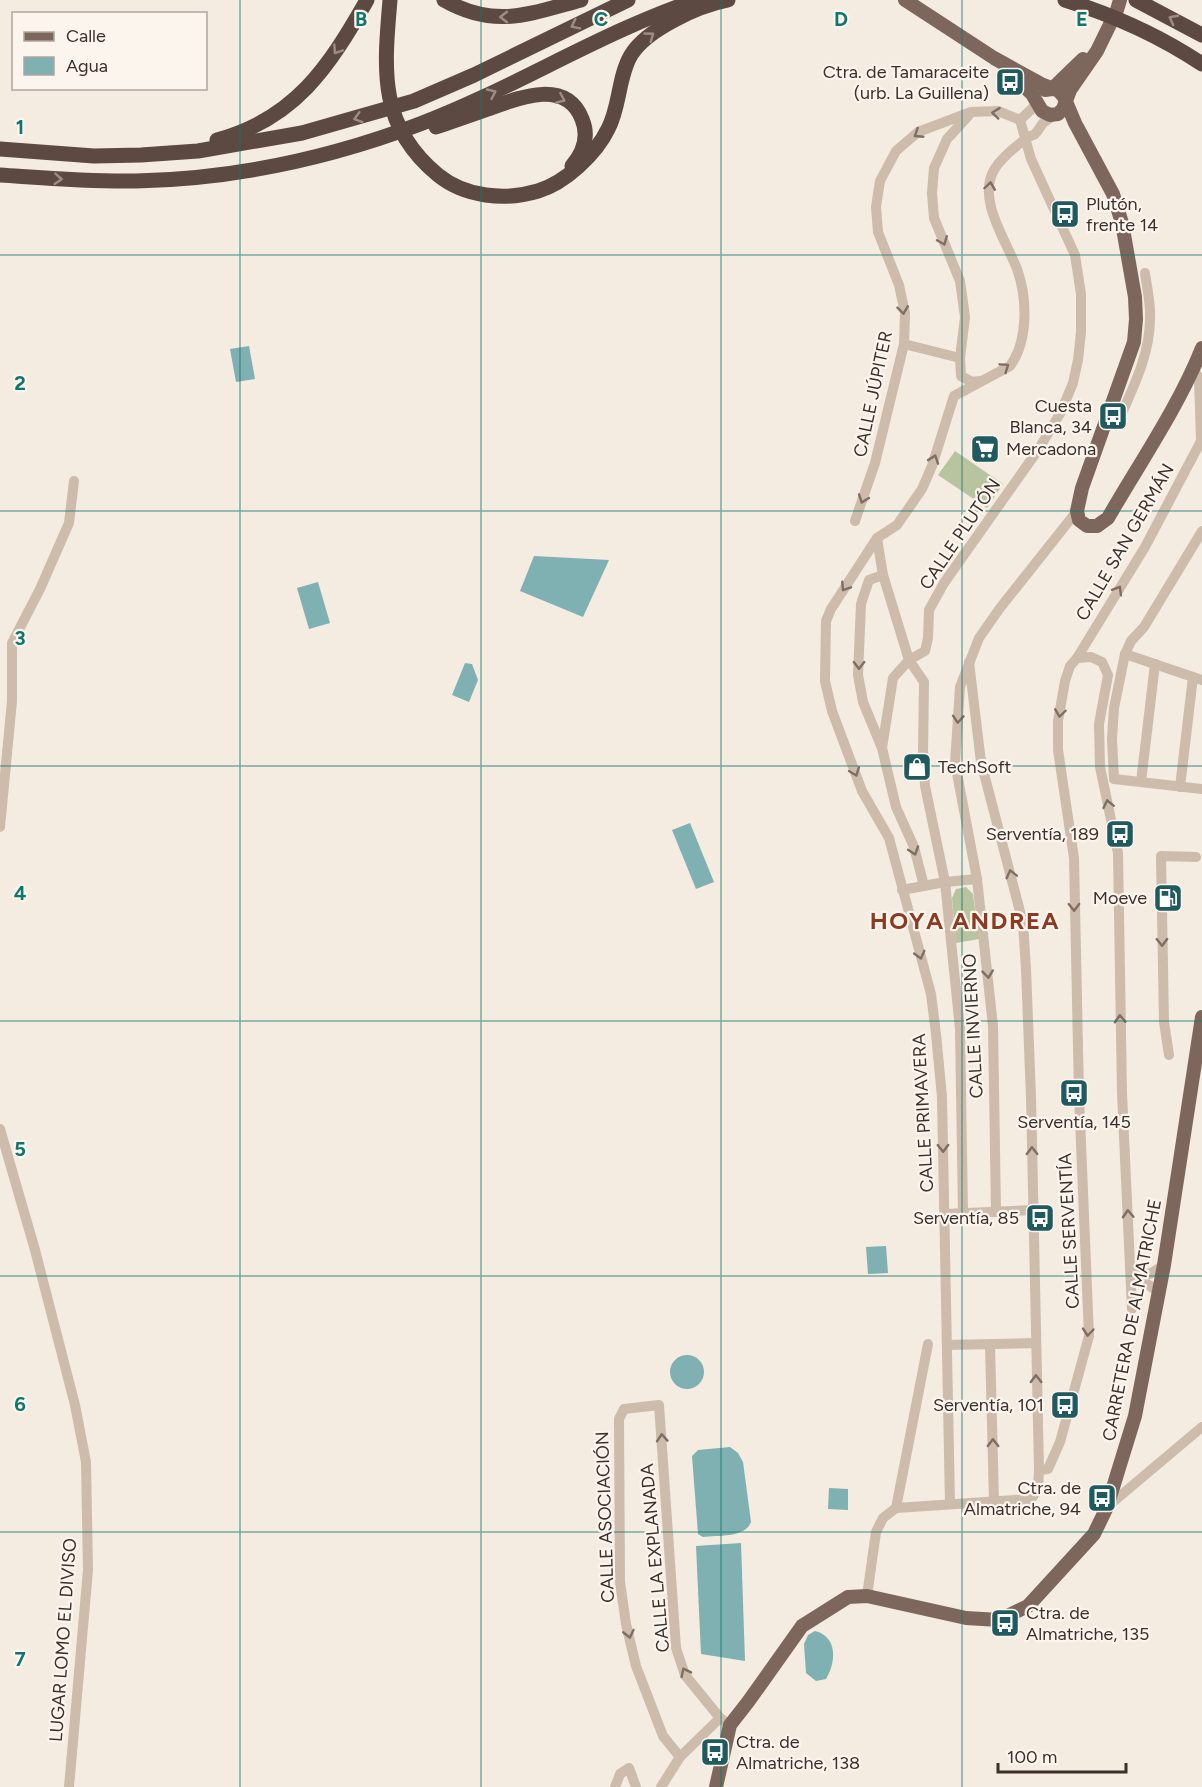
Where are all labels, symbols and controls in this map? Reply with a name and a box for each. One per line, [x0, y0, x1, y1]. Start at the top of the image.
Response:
text: B [355, 7, 367, 31]
text: C [594, 7, 608, 31]
text: D [834, 7, 848, 31]
text: E [1076, 7, 1088, 31]
one-way arrow [499, 11, 508, 23]
legend [12, 12, 207, 90]
one-way arrow [1169, 15, 1180, 26]
one-way arrow [571, 17, 582, 29]
text: Calle [66, 25, 106, 47]
one-way arrow [644, 33, 655, 44]
one-way arrow [333, 43, 344, 54]
text: Agua [66, 55, 108, 77]
place label: Ctra. de Tamaraceite (urb. La Guillena) [823, 61, 989, 104]
bus stop icon: Ctra. de Tamaraceite (urb. La Guillena) [994, 66, 1026, 98]
one-way arrow [485, 88, 496, 100]
one-way arrow [555, 92, 566, 104]
one-way arrow [992, 107, 1001, 119]
one-way arrow [353, 111, 364, 123]
text: 1 [16, 115, 24, 139]
one-way arrow [913, 127, 924, 138]
one-way arrow [54, 172, 63, 185]
one-way arrow [984, 181, 996, 191]
place label: Plutón, frente 14 [1086, 193, 1158, 236]
bus stop icon: Plutón, frente 14 [1049, 198, 1081, 230]
one-way arrow [936, 234, 948, 245]
one-way arrow [897, 305, 909, 314]
street label: CALLE JÚPITER [849, 329, 897, 459]
one-way arrow [998, 364, 1009, 375]
text: 2 [14, 371, 26, 395]
place label: Cuesta Blanca, 34 [1009, 395, 1092, 438]
bus stop icon: Cuesta Blanca, 34 [1097, 400, 1129, 432]
supermarket icon: Mercadona [969, 433, 1001, 465]
place label: Mercadona [1006, 438, 1096, 460]
one-way arrow [927, 454, 939, 465]
street label: CALLE SAN GERMÁN [1071, 460, 1179, 624]
street label: CALLE PLUTÓN [915, 474, 1005, 594]
one-way arrow [858, 493, 870, 504]
one-way arrow [841, 580, 852, 591]
one-way arrow [1111, 586, 1122, 596]
text: 3 [14, 626, 26, 650]
one-way arrow [853, 660, 865, 669]
one-way arrow [1054, 709, 1066, 718]
one-way arrow [952, 714, 965, 723]
shop icon: TechSoft [901, 751, 933, 783]
place label: TechSoft [938, 756, 1012, 778]
one-way arrow [848, 766, 860, 777]
one-way arrow [1102, 799, 1115, 809]
bus stop icon: Serventía, 189 [1104, 818, 1136, 850]
place label: Serventía, 189 [986, 823, 1099, 845]
one-way arrow [907, 845, 919, 856]
one-way arrow [1006, 869, 1018, 880]
text: 4 [14, 881, 27, 905]
fuel station icon: Moeve [1152, 882, 1184, 914]
place label: Moeve [1093, 887, 1147, 909]
one-way arrow [1068, 902, 1081, 911]
district label: HOYA ANDREA [870, 906, 1060, 935]
one-way arrow [1156, 938, 1169, 947]
one-way arrow [913, 949, 925, 960]
street label: CALLE INVIERNO [958, 953, 988, 1099]
one-way arrow [981, 969, 994, 978]
one-way arrow [1114, 1015, 1126, 1024]
street label: CALLE PRIMAVERA [908, 1033, 938, 1193]
bus stop icon: Serventía, 145 [1058, 1077, 1090, 1109]
place label: Serventía, 145 [1017, 1111, 1131, 1133]
text: 5 [14, 1137, 26, 1161]
one-way arrow [937, 1143, 950, 1152]
one-way arrow [1026, 1147, 1038, 1156]
street label: CALLE SERVENTÍA [1054, 1153, 1084, 1309]
street label: CARRETERA DE ALMATRICHE [1098, 1197, 1166, 1443]
bus stop icon: Serventía, 85 [1024, 1202, 1056, 1234]
place label: Serventía, 85 [913, 1207, 1019, 1229]
one-way arrow [1122, 1209, 1135, 1218]
one-way arrow [1082, 1328, 1095, 1337]
one-way arrow [1030, 1374, 1042, 1383]
bus stop icon: Serventía, 101 [1049, 1389, 1081, 1421]
text: 6 [14, 1392, 26, 1416]
place label: Serventía, 101 [933, 1394, 1044, 1416]
street label: CALLE ASOCIACIÓN [591, 1431, 619, 1603]
one-way arrow [655, 1433, 668, 1442]
one-way arrow [986, 1439, 999, 1448]
street label: CALLE LA EXPLANADA [636, 1463, 674, 1653]
place label: Ctra. de Almatriche, 94 [964, 1477, 1081, 1520]
bus stop icon: Ctra. de Almatriche, 94 [1086, 1482, 1118, 1514]
street label: LUGAR LOMO EL DIVISO [45, 1537, 81, 1743]
place label: Ctra. de Almatriche, 135 [1026, 1602, 1149, 1645]
bus stop icon: Ctra. de Almatriche, 135 [989, 1607, 1021, 1639]
one-way arrow [621, 1629, 634, 1639]
text: 7 [14, 1647, 26, 1671]
one-way arrow [681, 1668, 693, 1679]
place label: Ctra. de Almatriche, 138 [736, 1731, 860, 1774]
bus stop icon: Ctra. de Almatriche, 138 [699, 1736, 731, 1768]
scale bar [998, 1736, 1126, 1774]
text: 100 m [1007, 1746, 1057, 1768]

